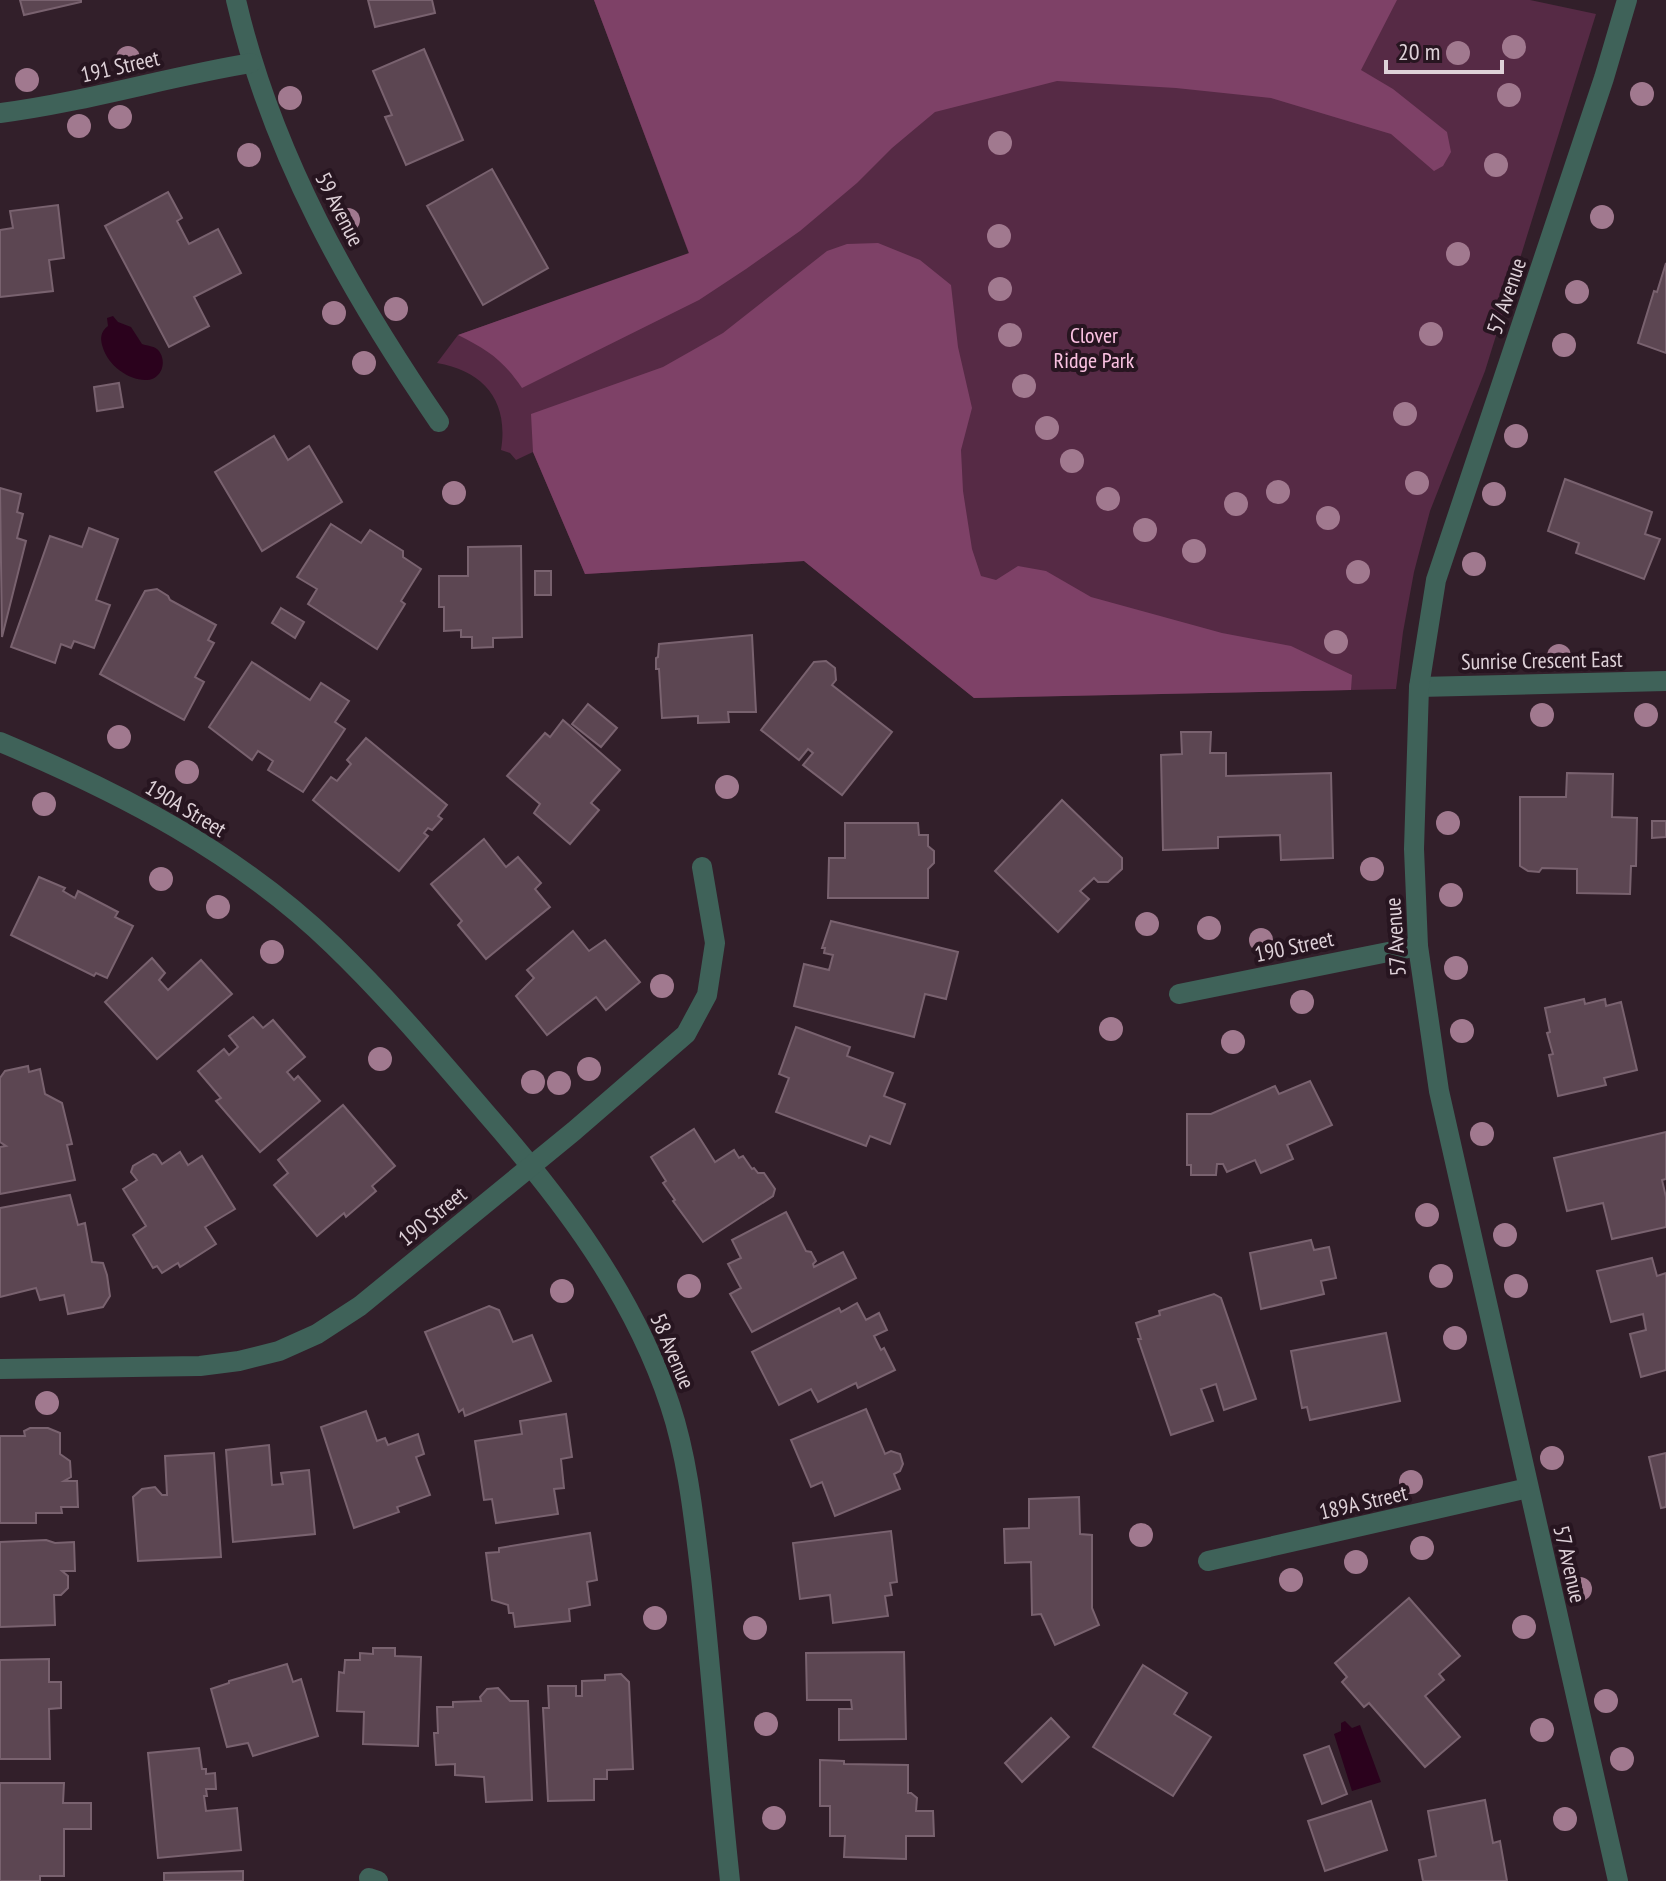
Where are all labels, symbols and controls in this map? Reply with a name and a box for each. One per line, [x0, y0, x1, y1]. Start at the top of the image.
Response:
scale bar [1386, 24, 1502, 74]
text: 20 m [1398, 36, 1440, 67]
street label: 191 Street [78, 43, 162, 89]
street label: 59 Avenue [309, 167, 371, 251]
street label: 57 Avenue [1480, 254, 1532, 338]
park label: Clover Ridge Park [1054, 321, 1135, 374]
street label: Sunrise Crescent East [1461, 645, 1623, 675]
street label: 190A Street [140, 773, 232, 843]
street label: 57 Avenue [1378, 897, 1412, 977]
street label: 190 Street [1252, 924, 1336, 968]
street label: 190 Street [392, 1180, 472, 1252]
street label: 58 Avenue [645, 1309, 701, 1393]
street label: 189A Street [1316, 1478, 1410, 1526]
street label: 57 Avenue [1548, 1523, 1592, 1605]

